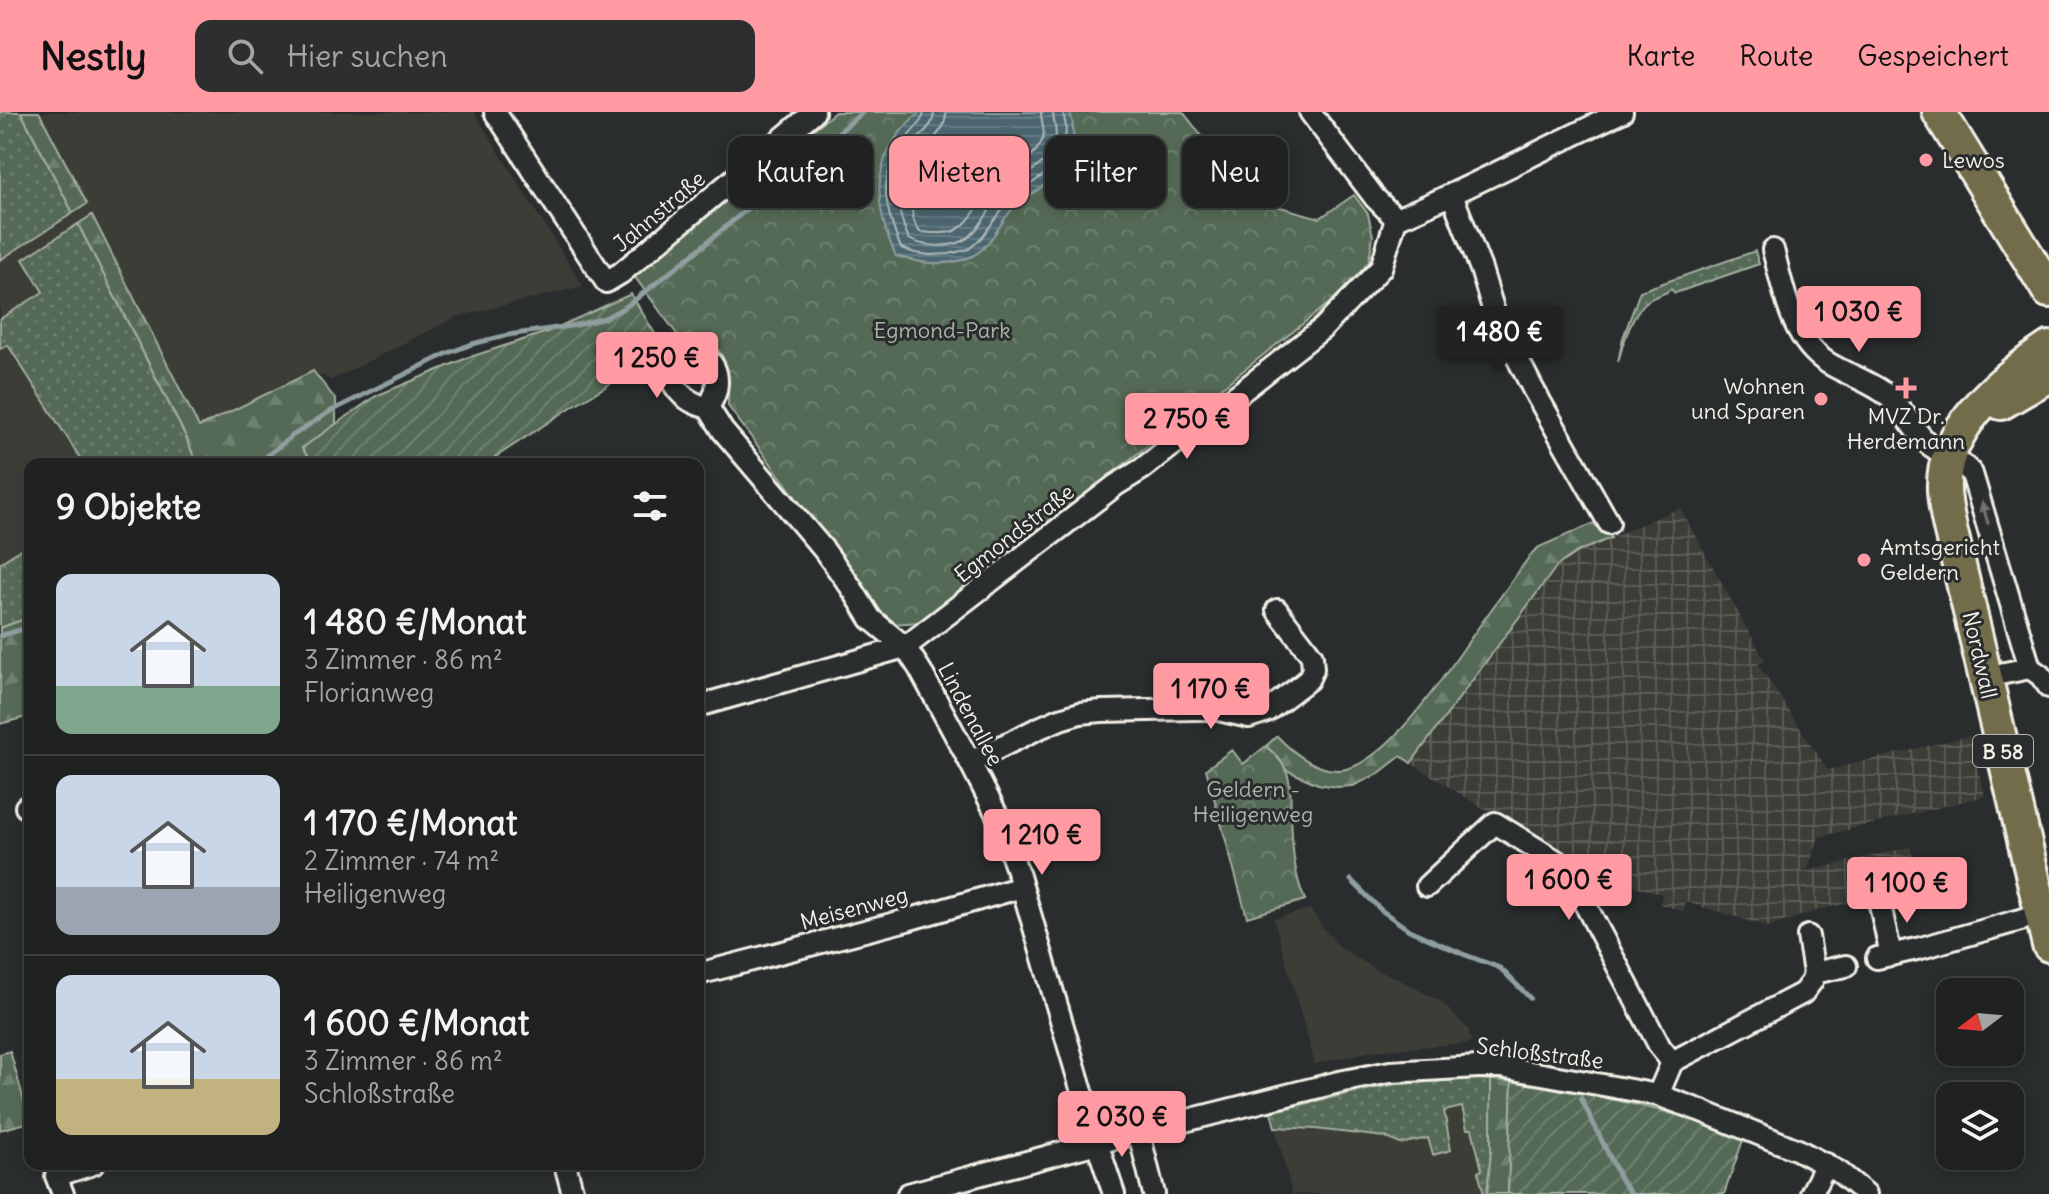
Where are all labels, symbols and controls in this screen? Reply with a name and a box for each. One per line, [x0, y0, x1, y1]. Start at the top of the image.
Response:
search box [195, 20, 755, 92]
text: Nestly [40, 33, 147, 80]
icon: search [223, 34, 267, 78]
text: Hier suchen [287, 37, 448, 75]
text: Karte [1627, 38, 1695, 74]
text: Route [1739, 38, 1813, 74]
text: Gespeichert [1857, 38, 2009, 74]
chip: Kaufen [728, 136, 873, 208]
chip: Mieten [889, 136, 1029, 208]
chip: Filter [1045, 136, 1166, 208]
chip: Neu [1182, 136, 1288, 208]
place label: Lewos [1942, 146, 2005, 174]
marker: Lewos [1917, 151, 1935, 169]
street label: Jahnstraße [607, 164, 711, 258]
pin: 1 030 € [1785, 286, 1933, 354]
text: 1 030 € [1815, 295, 1903, 328]
pin: 1 480 € [1426, 306, 1574, 374]
text: 1 480 € [1457, 315, 1543, 348]
park label: Egmond-Park [874, 316, 1010, 344]
pin: 1 250 € [583, 332, 731, 400]
text: 1 250 € [614, 341, 700, 374]
place label: Wohnen und Sparen [1691, 372, 1805, 425]
marker: MVZ Dr. Herdemann [1895, 377, 1917, 399]
marker: Wohnen und Sparen [1812, 390, 1830, 408]
pin: 2 750 € [1113, 393, 1261, 461]
text: 2 750 € [1143, 402, 1231, 435]
place label: MVZ Dr. Herdemann [1847, 402, 1965, 455]
street label: Egmondstraße [948, 477, 1080, 589]
icon: filters [628, 484, 672, 528]
text: 9 Objekte [56, 485, 201, 528]
one-way arrow [1978, 500, 1991, 524]
place label: Amtsgericht Geldern [1880, 533, 2000, 586]
marker: Amtsgericht Geldern [1855, 551, 1873, 569]
text: 1 480 €/Monat [304, 600, 526, 643]
icon: home [120, 606, 216, 702]
street label: Nordwall [1956, 609, 2004, 701]
text: 3 Zimmer · 86 m² [304, 643, 503, 676]
street label: Lindenallee [932, 657, 1010, 771]
pin: 1 170 € [1137, 663, 1285, 731]
text: 1 170 € [1171, 672, 1251, 705]
text: Florianweg [304, 676, 434, 709]
road number: B 58 [1973, 735, 2033, 767]
park label: Geldern - Heiligenweg [1193, 775, 1313, 828]
text: 1 170 €/Monat [304, 801, 517, 844]
icon: home [120, 807, 216, 903]
pin: 1 210 € [968, 809, 1116, 877]
text: 1 210 € [1001, 818, 1083, 851]
text: 2 Zimmer · 74 m² [304, 844, 499, 877]
pin: 1 600 € [1495, 854, 1643, 922]
pin: 1 100 € [1833, 857, 1981, 925]
text: 1 600 € [1525, 863, 1613, 896]
text: 1 100 € [1865, 866, 1949, 899]
text: Heiligenweg [304, 877, 446, 910]
street label: Meisenweg [797, 880, 911, 936]
north arrow [1936, 978, 2024, 1066]
map controls [1936, 978, 2024, 1170]
text: 1 600 €/Monat [304, 1001, 529, 1044]
icon: home [120, 1007, 216, 1103]
street label: Schloßstraße [1475, 1031, 1605, 1075]
text: 3 Zimmer · 86 m² [304, 1044, 503, 1077]
text: Schloßstraße [304, 1077, 455, 1110]
button: layers [1936, 1082, 2024, 1170]
pin: 2 030 € [1048, 1091, 1196, 1159]
text: 2 030 € [1076, 1100, 1168, 1133]

